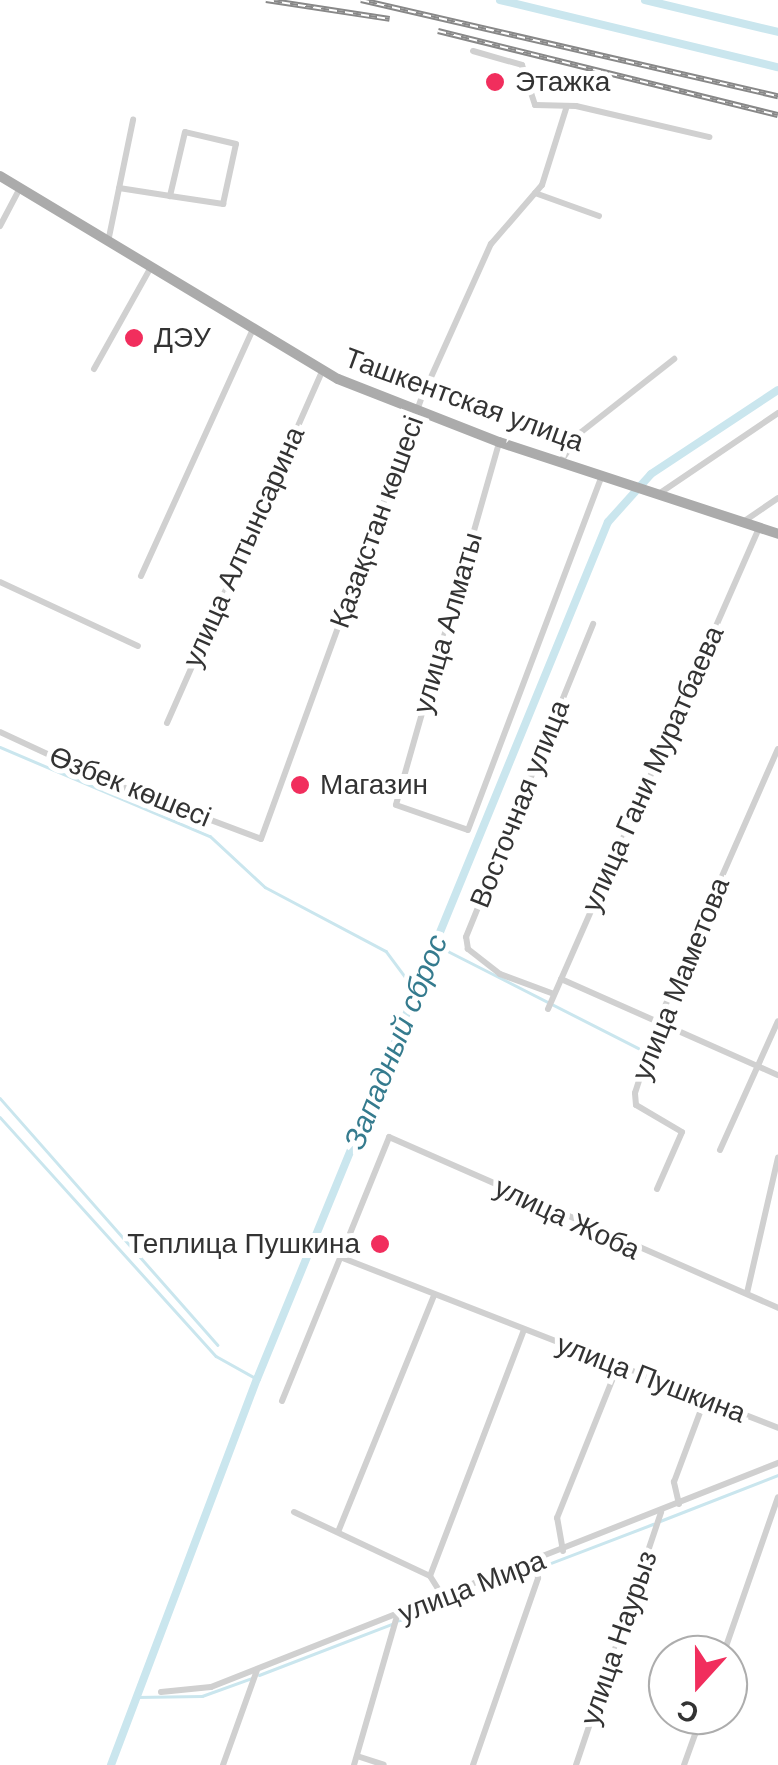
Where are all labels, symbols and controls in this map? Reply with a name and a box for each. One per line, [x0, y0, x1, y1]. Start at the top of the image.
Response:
place label: Этажка [515, 65, 610, 99]
marker: Этажка [484, 71, 506, 93]
place label: ДЭУ [154, 321, 211, 355]
marker: ДЭУ [123, 327, 145, 349]
street label: Ташкентская улица [340, 341, 588, 459]
street label: Қазақстан көшесі [323, 411, 431, 633]
street label: улица Алтынсарина [176, 422, 312, 672]
street label: улица Алматы [406, 529, 490, 717]
street label: улица Гани Муратбаева [575, 621, 731, 917]
street label: Восточная улица [463, 695, 577, 913]
street label: Өзбек көшесі [44, 739, 216, 835]
place label: Магазин [320, 768, 428, 802]
marker: Магазин [289, 774, 311, 796]
street label: улица Маметова [625, 873, 737, 1085]
water label: Западный сброс [337, 929, 455, 1155]
street label: улица Жоба [489, 1171, 645, 1267]
place label: Теплица Пушкина [127, 1227, 360, 1261]
marker: Теплица Пушкина [369, 1233, 391, 1255]
street label: улица Пушкина [552, 1327, 750, 1431]
street label: улица Мира [394, 1544, 550, 1630]
street label: улица Наурыз [573, 1546, 665, 1730]
north arrow [648, 1635, 748, 1735]
text: С [672, 1691, 704, 1733]

